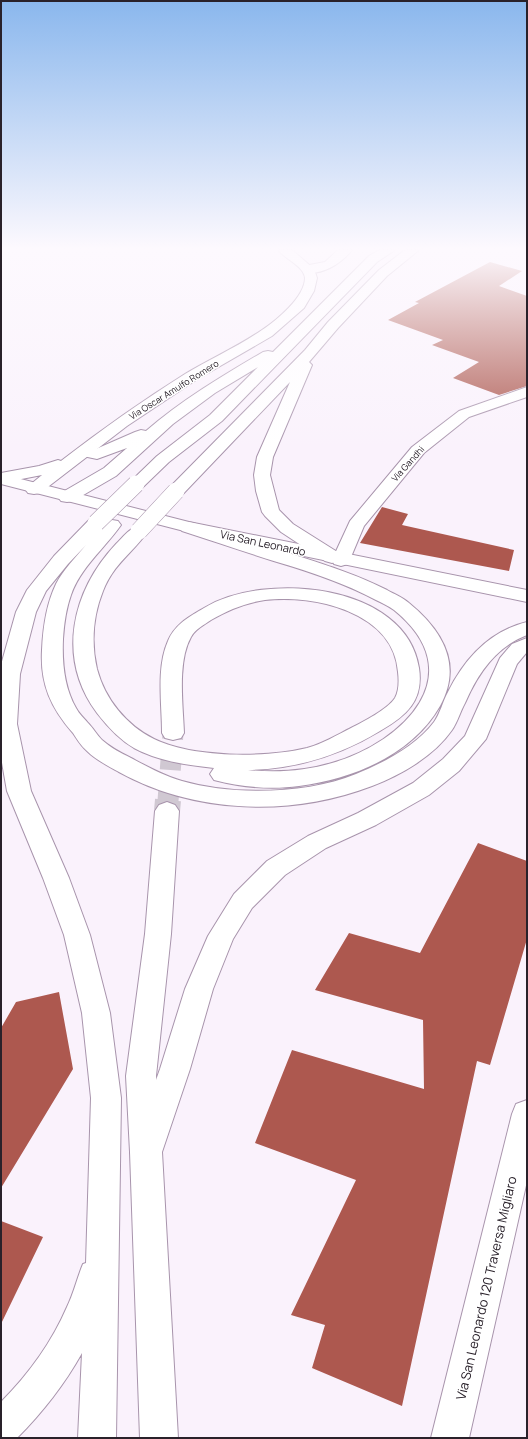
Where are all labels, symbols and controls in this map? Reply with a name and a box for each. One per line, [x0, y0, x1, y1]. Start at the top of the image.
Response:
street label: Via Oscar Amulfo Romero [126, 357, 221, 423]
street label: Via Gandhi [388, 443, 427, 484]
street label: Via San Leonardo [219, 526, 308, 559]
street label: Via San Leonardo 120 Traversa Migliaro [451, 1174, 521, 1402]

